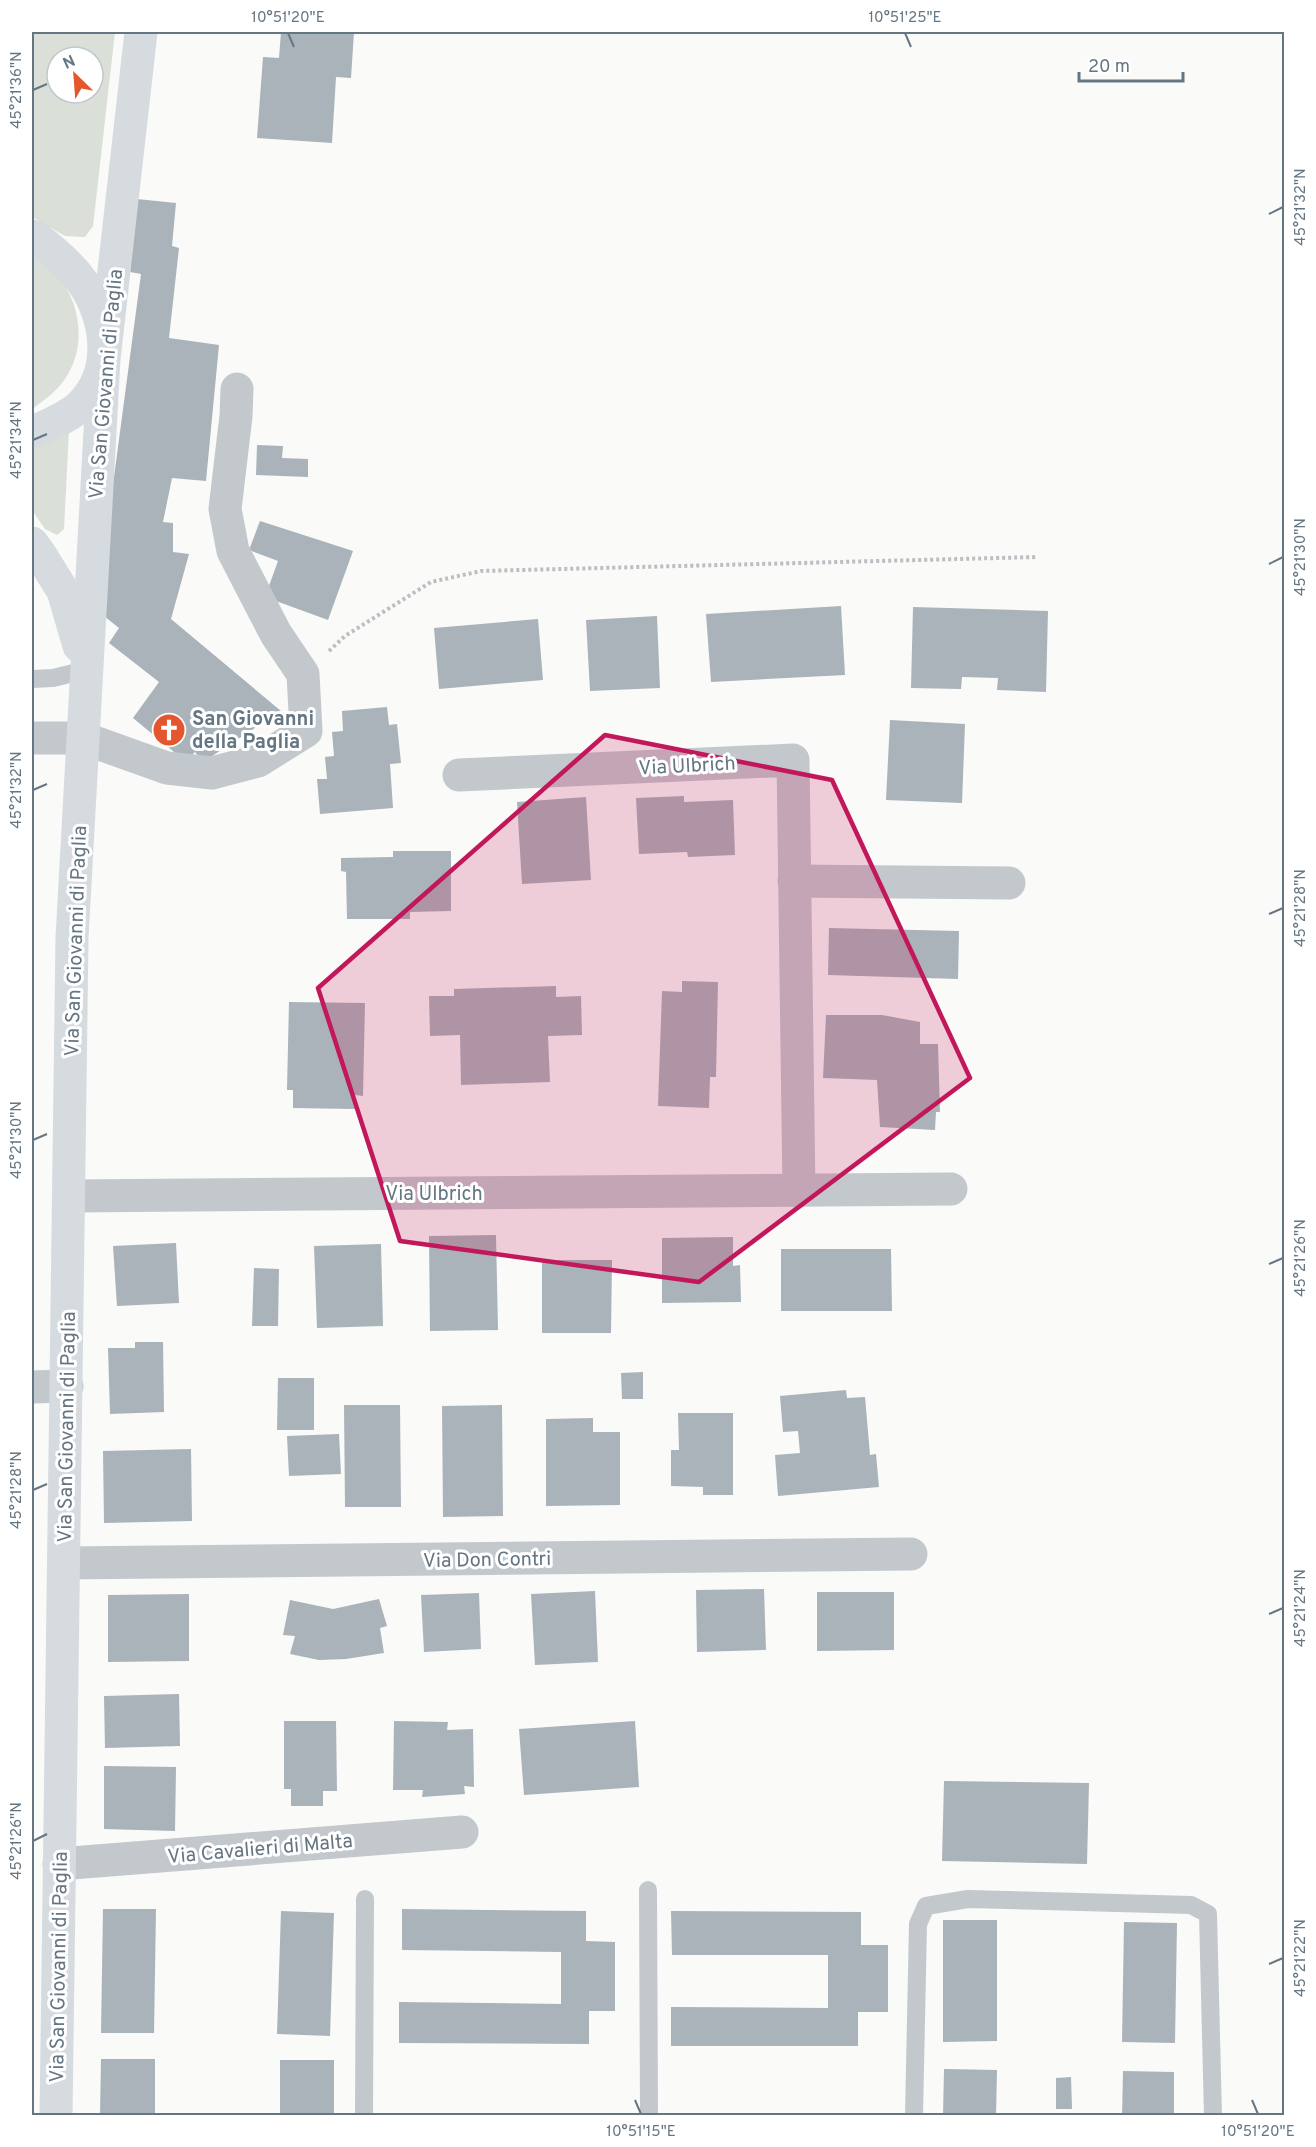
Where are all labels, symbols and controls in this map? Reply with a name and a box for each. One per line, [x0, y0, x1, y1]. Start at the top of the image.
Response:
text: 10°51'20"E [251, 9, 325, 28]
text: 10°51'25"E [868, 9, 942, 28]
north arrow [45, 45, 105, 105]
scale bar [1079, 45, 1182, 83]
text: 45°21'36"N [8, 51, 27, 129]
text: N [60, 52, 79, 75]
text: 20 m [1088, 56, 1130, 79]
text: 45°21'32"N [1292, 168, 1311, 246]
street label: Via San Giovanni di Paglia [84, 268, 130, 501]
text: 45°21'34"N [8, 401, 27, 479]
text: 45°21'30"N [1292, 518, 1311, 596]
place label: San Giovanni della Paglia [192, 707, 314, 756]
church icon: San Giovanni della Paglia [151, 712, 187, 748]
text: 45°21'32"N [8, 751, 27, 829]
street label: Via Ulbrich [638, 751, 736, 783]
street label: Via San Giovanni di Paglia [60, 825, 94, 1057]
text: 45°21'28"N [1292, 869, 1311, 947]
text: 45°21'30"N [8, 1101, 27, 1179]
street label: Via Ulbrich [385, 1182, 483, 1208]
text: 45°21'26"N [1292, 1219, 1311, 1297]
street label: Via San Giovanni di Paglia [53, 1311, 83, 1543]
text: 45°21'28"N [8, 1451, 27, 1529]
street label: Via Don Contri [423, 1547, 551, 1575]
text: 45°21'24"N [1292, 1569, 1311, 1647]
text: 45°21'26"N [8, 1802, 27, 1880]
street label: Via Cavalieri di Malta [166, 1829, 354, 1871]
street label: Via San Giovanni di Paglia [45, 1851, 75, 2083]
text: 45°21'22"N [1292, 1919, 1311, 1997]
text: 10°51'15"E [606, 2123, 676, 2142]
text: 10°51'20"E [1221, 2123, 1295, 2142]

